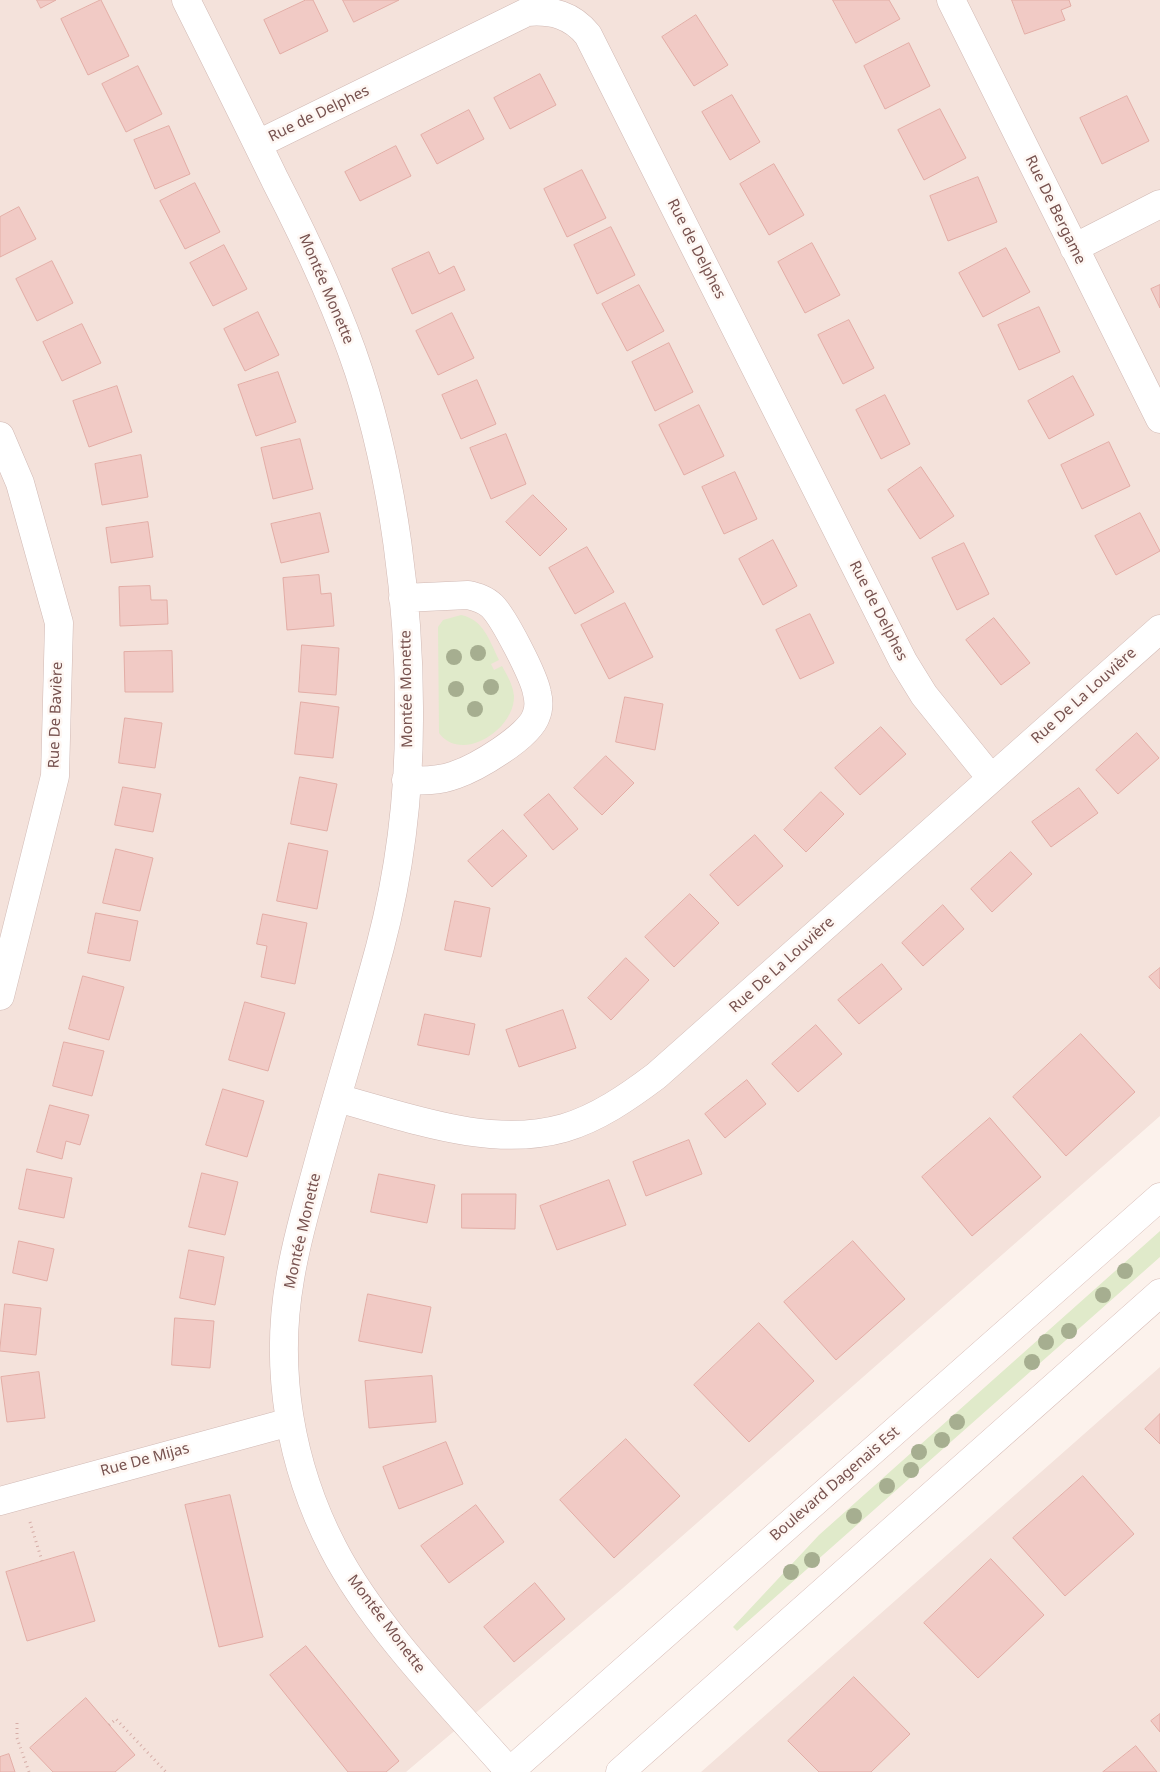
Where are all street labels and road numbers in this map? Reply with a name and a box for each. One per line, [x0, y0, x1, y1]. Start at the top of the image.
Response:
street label: Rue de Delphes [266, 82, 372, 146]
street label: Rue De Bergame [1021, 153, 1089, 267]
street label: Rue de Delphes [663, 196, 729, 302]
street label: Montée Monette [295, 231, 357, 347]
street label: Rue de Delphes [845, 558, 911, 664]
street label: Montée Monette [397, 630, 417, 748]
street label: Rue De La Louvière [1028, 644, 1140, 748]
street label: Rue De Bavière [45, 661, 67, 769]
street label: Rue De La Louvière [726, 913, 838, 1017]
street label: Montée Monette [281, 1172, 325, 1290]
street label: Boulevard Dagenais Est [767, 1423, 903, 1545]
street label: Rue De Mijas [99, 1440, 191, 1480]
street label: Montée Monette [343, 1572, 429, 1676]

